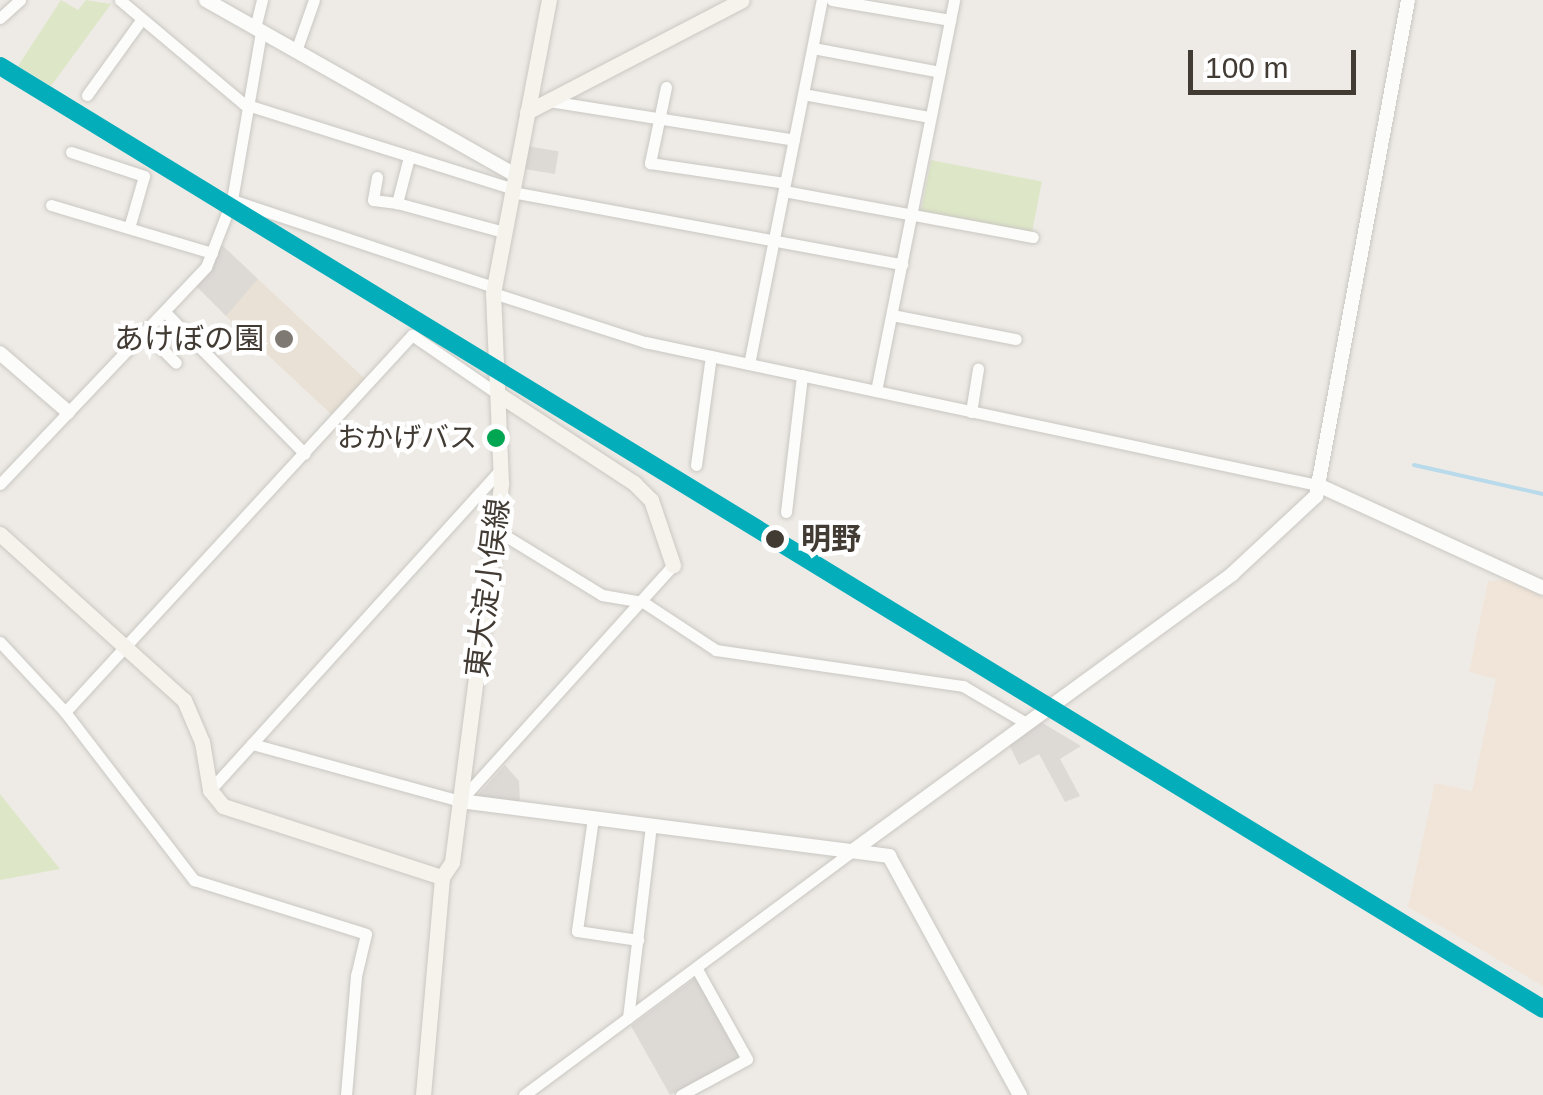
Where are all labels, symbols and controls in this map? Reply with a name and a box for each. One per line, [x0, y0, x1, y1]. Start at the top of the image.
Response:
scale bar [1193, 30, 1360, 92]
text: 100 m [1205, 51, 1288, 84]
place label: あけぼの園 [114, 321, 264, 357]
marker: あけぼの園 [273, 328, 295, 350]
place label: おかげバス [337, 421, 477, 455]
marker: おかげバス [486, 428, 506, 448]
street label: 東大淀小俣線 [459, 496, 517, 680]
place label: 明野 [801, 521, 861, 557]
marker: 明野 [758, 522, 792, 556]

